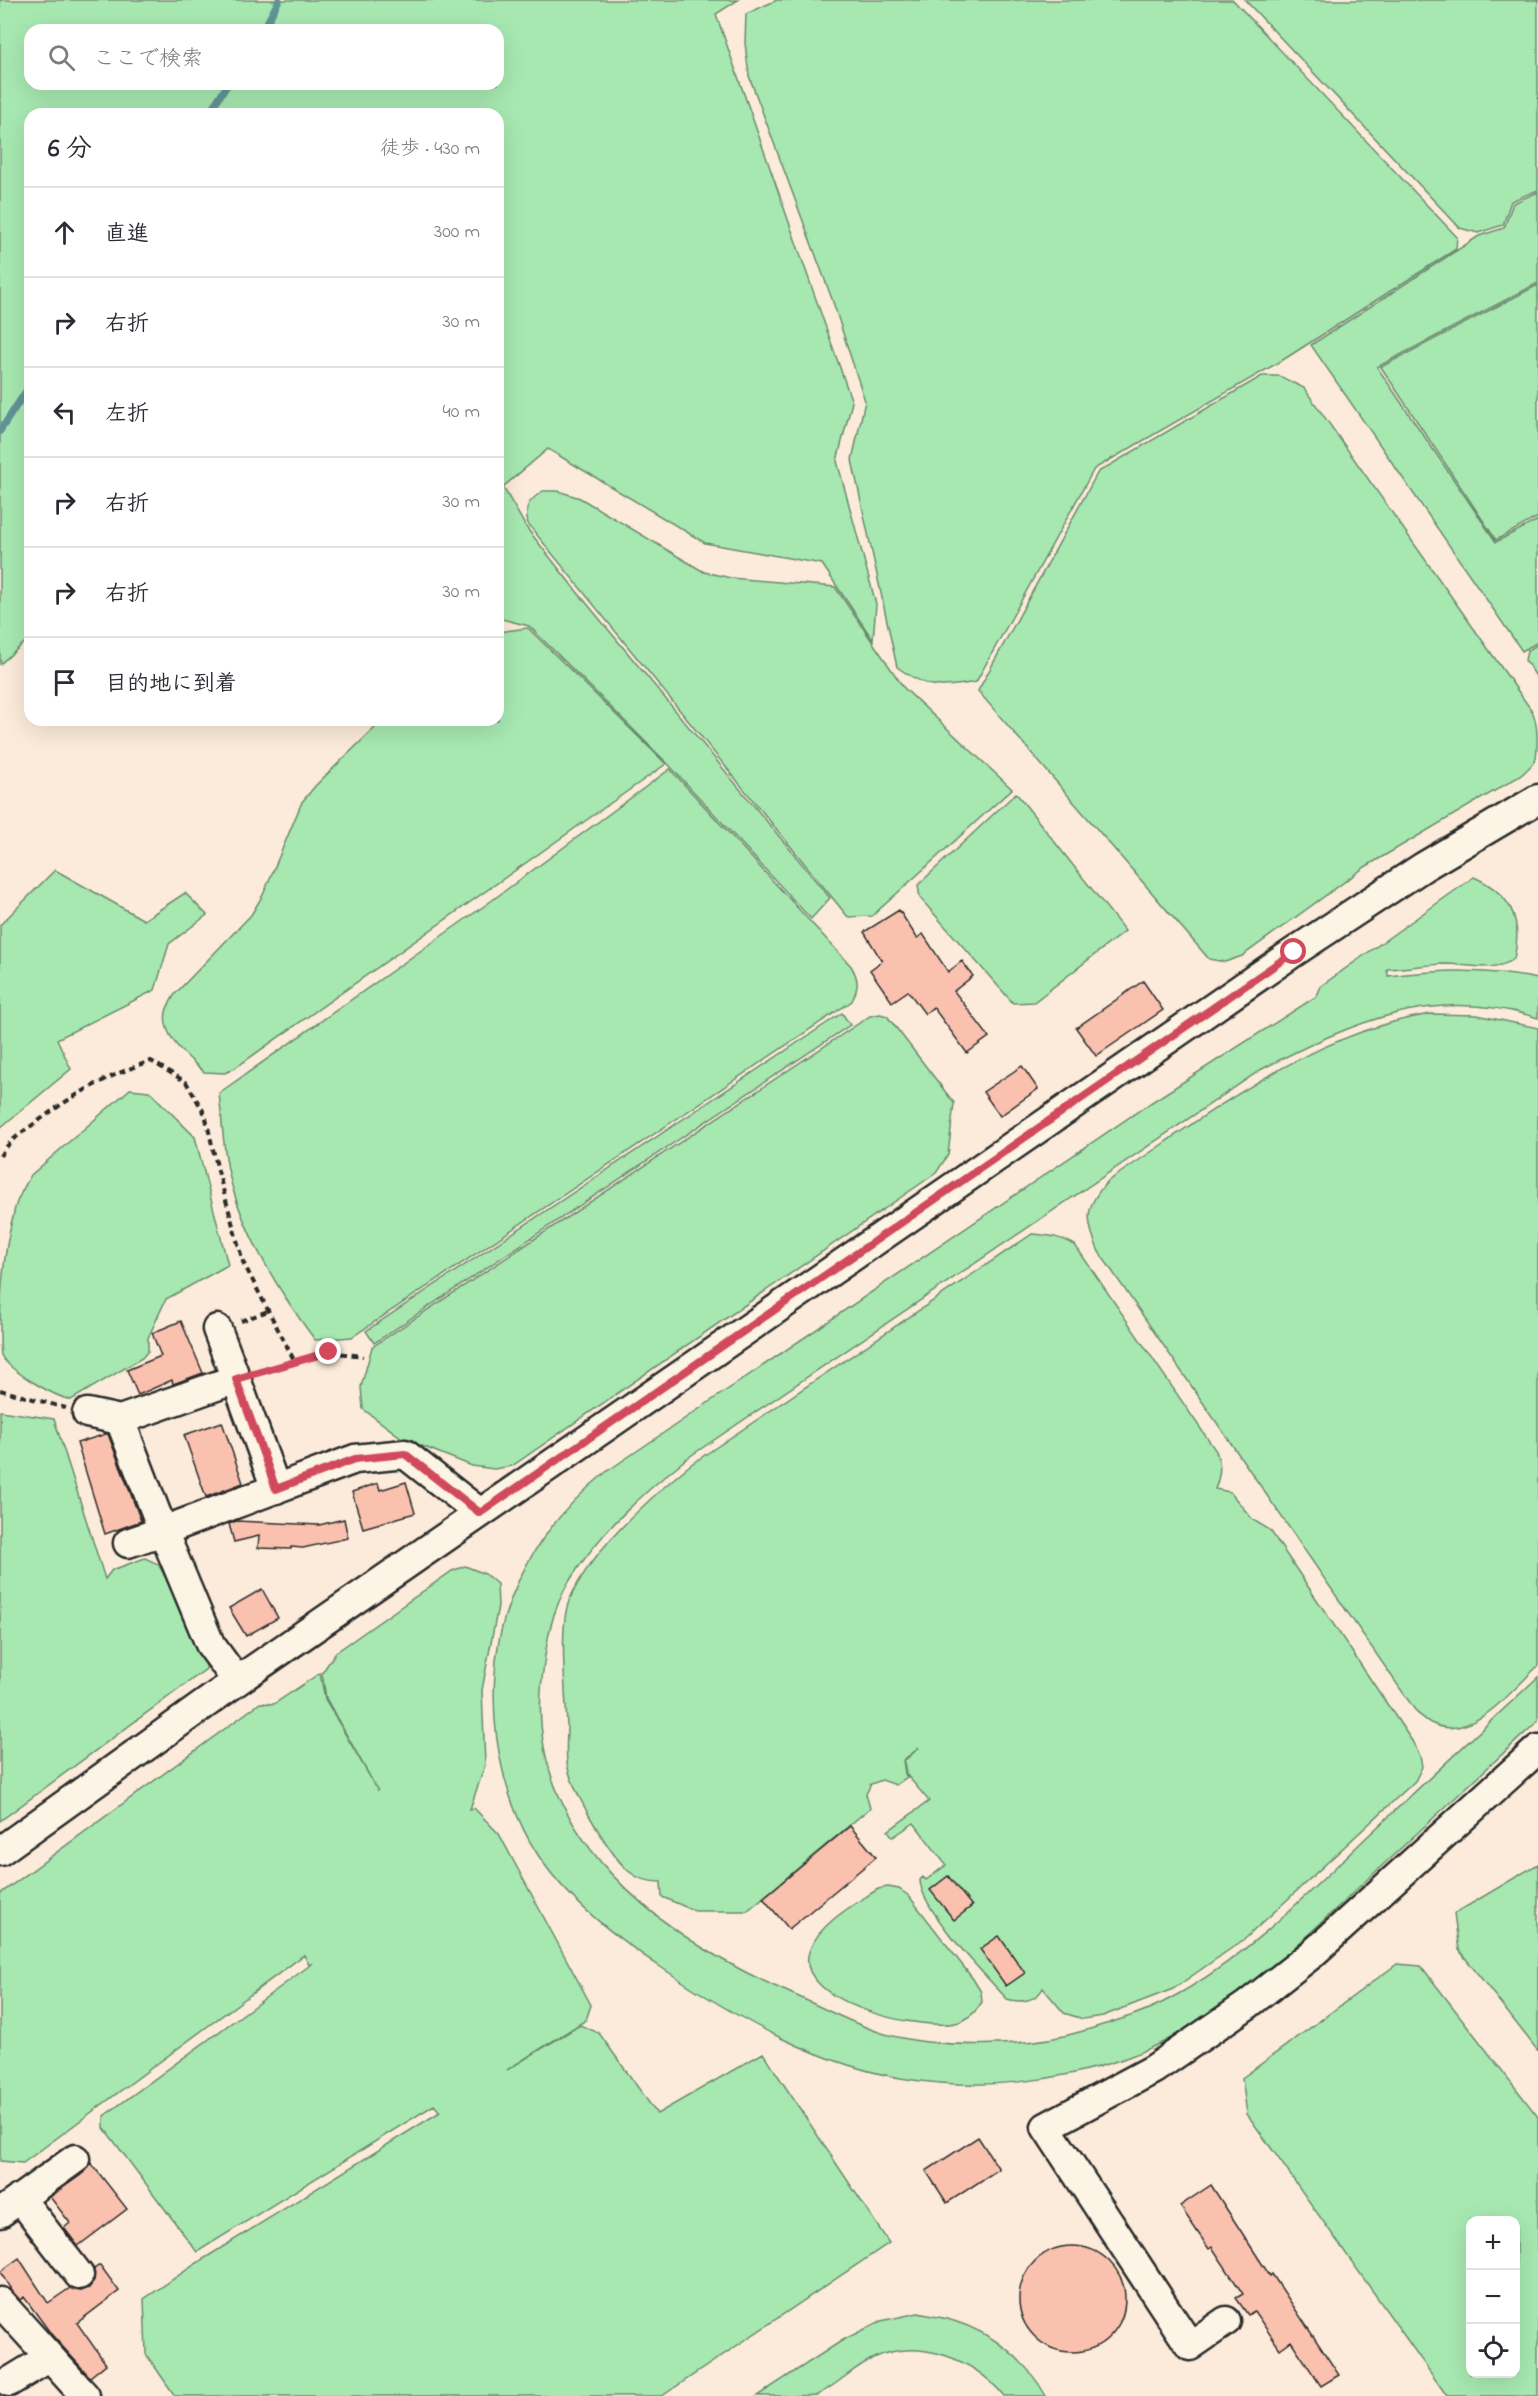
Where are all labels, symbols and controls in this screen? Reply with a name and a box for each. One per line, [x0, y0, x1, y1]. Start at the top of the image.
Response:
search box [24, 24, 504, 90]
icon: search [45, 41, 78, 74]
text: ここで検索 [93, 44, 203, 76]
text: 6 分 [48, 131, 92, 169]
text: 徒歩 · 430 m [380, 135, 480, 164]
icon: ahead [48, 216, 81, 249]
text: 300 m [434, 218, 480, 247]
text: 直進 [105, 219, 149, 251]
icon: right [48, 306, 81, 339]
text: 30 m [443, 308, 480, 337]
text: 右折 [105, 309, 149, 341]
icon: left [48, 396, 81, 429]
text: 40 m [443, 398, 480, 427]
text: 左折 [105, 399, 149, 431]
icon: right [48, 486, 81, 519]
text: 30 m [443, 488, 480, 517]
text: 右折 [105, 489, 149, 521]
icon: right [48, 576, 81, 609]
text: 30 m [443, 578, 480, 607]
text: 右折 [105, 579, 149, 611]
icon: arrive [48, 666, 81, 699]
text: 目的地に到着 [105, 669, 237, 701]
route start [1280, 938, 1306, 964]
route end [315, 1338, 341, 1364]
map controls [1466, 2216, 1520, 2378]
button: + [1466, 2216, 1520, 2270]
button: − [1466, 2270, 1520, 2324]
button: locate [1466, 2324, 1520, 2378]

